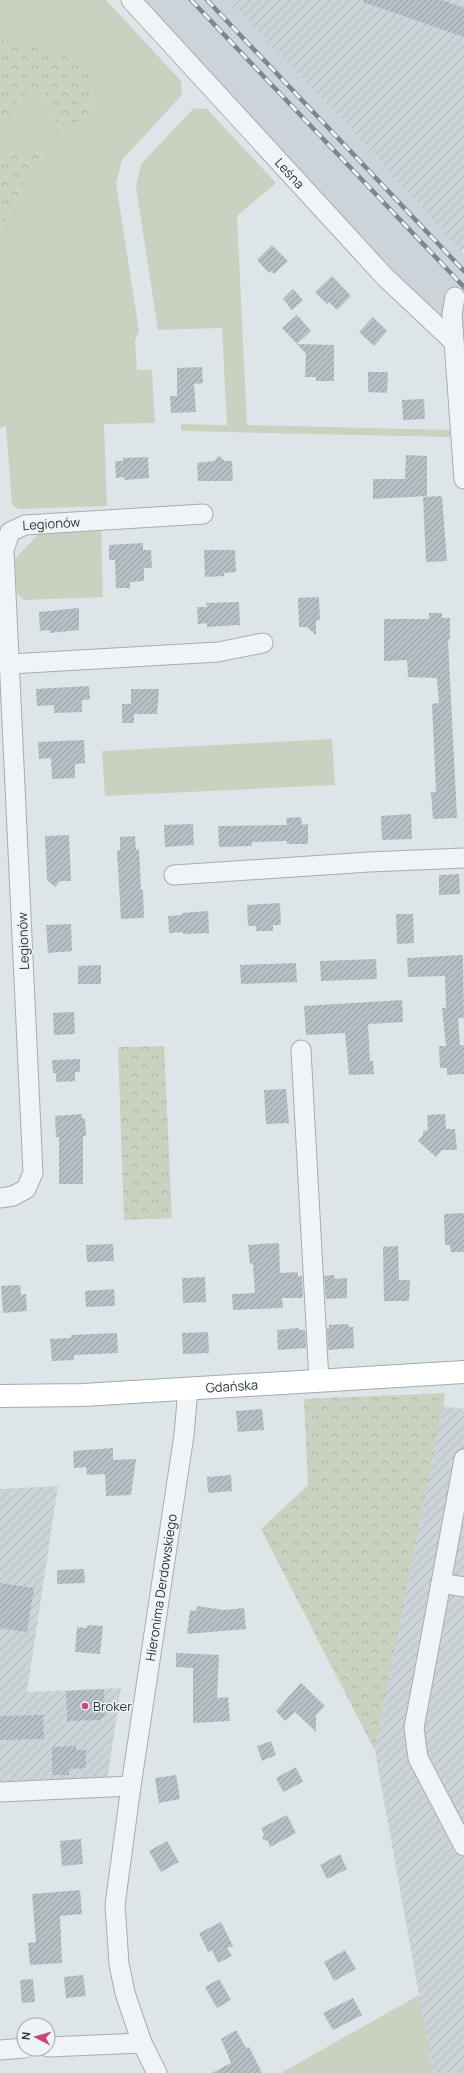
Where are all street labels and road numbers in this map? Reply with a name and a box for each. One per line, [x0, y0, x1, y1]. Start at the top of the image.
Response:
street label: Leśna [271, 154, 309, 193]
street label: Legionów [22, 513, 81, 534]
street label: Legionów [13, 912, 33, 970]
street label: Gdańska [205, 1375, 258, 1397]
street label: Hieronima Derdowskiego [141, 1512, 181, 1662]

